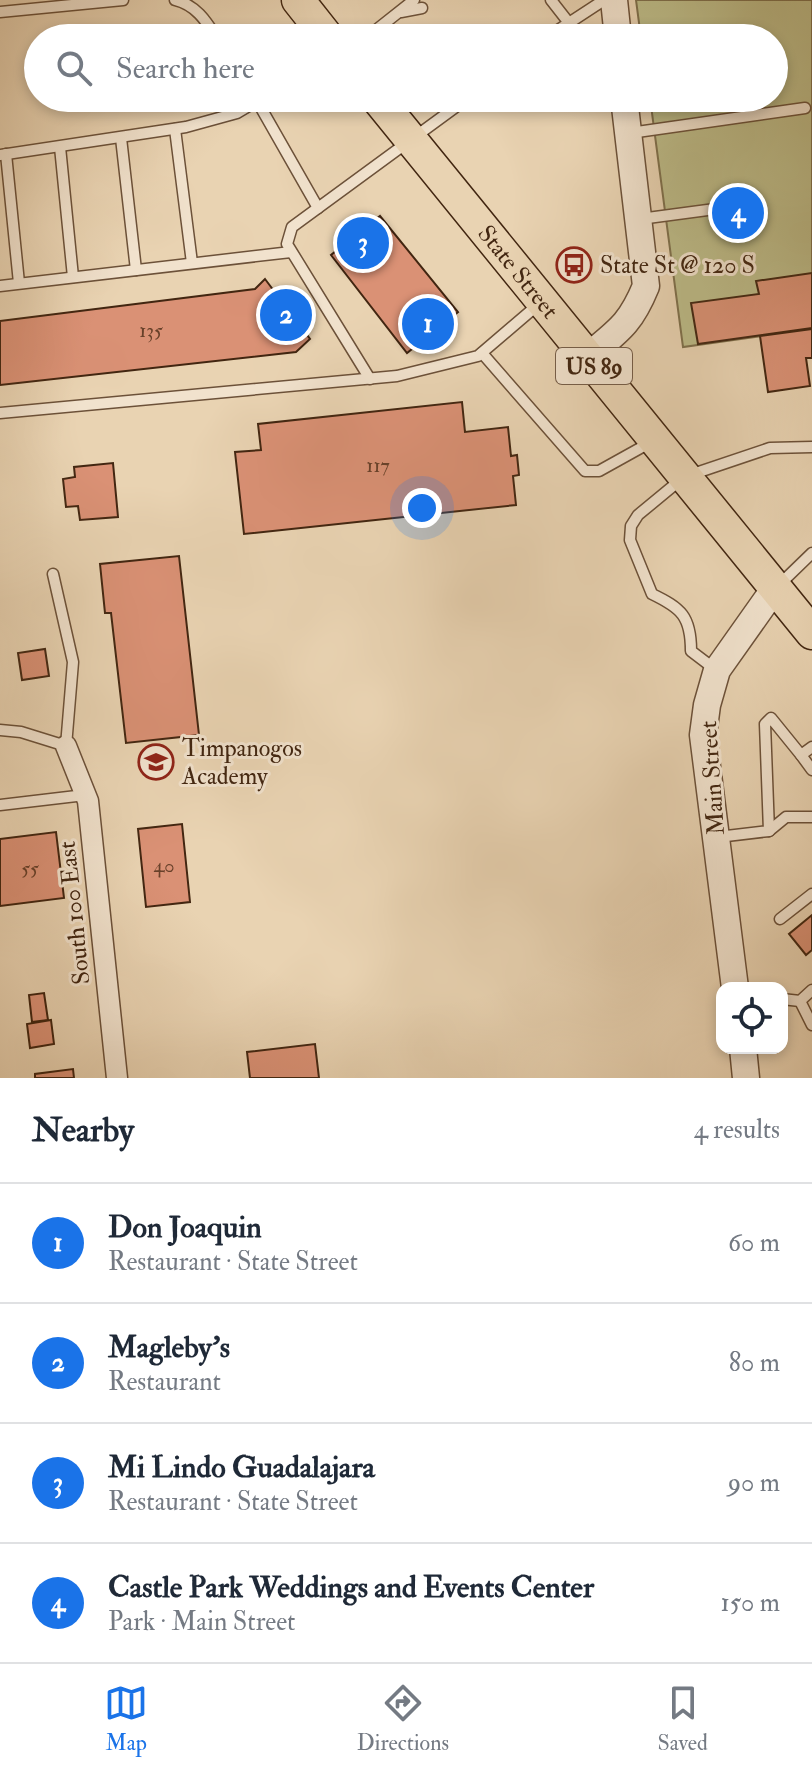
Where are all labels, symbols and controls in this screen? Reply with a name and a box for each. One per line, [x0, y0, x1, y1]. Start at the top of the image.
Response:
search box [24, 24, 788, 112]
icon: search [52, 46, 96, 90]
text: Search here [116, 50, 255, 87]
pin: 4 [712, 183, 764, 243]
pin: 3 [337, 213, 389, 273]
street label: State Street [471, 219, 565, 325]
bus stop icon: State St @ 120 S [555, 246, 593, 284]
place label: State St @ 120 S [600, 250, 755, 281]
pin: 2 [260, 285, 312, 345]
pin: 1 [402, 294, 454, 354]
house number: 135 [139, 318, 163, 343]
road number: US 89 [556, 348, 632, 384]
house number: 117 [366, 453, 390, 478]
your location [402, 488, 442, 528]
street label: Main Street [693, 720, 732, 836]
place label: Timpanogos Academy [181, 733, 302, 792]
school or university icon: Timpanogos Academy [137, 743, 175, 781]
street label: South 100 East [52, 840, 97, 986]
house number: 40 [153, 853, 175, 878]
house number: 55 [21, 856, 39, 881]
map controls [716, 982, 788, 1054]
button: locate [716, 982, 788, 1054]
text: Nearby [32, 1109, 134, 1152]
text: 4 results [694, 1114, 780, 1146]
text: Don Joaquin [108, 1209, 262, 1246]
text: 1 [53, 1227, 63, 1259]
text: 60 m [728, 1227, 780, 1259]
text: Restaurant · State Street [108, 1246, 358, 1278]
text: Magleby's [108, 1329, 230, 1366]
text: 2 [51, 1347, 65, 1379]
text: 80 m [729, 1347, 780, 1379]
text: Restaurant [108, 1366, 221, 1398]
text: Mi Lindo Guadalajara [108, 1449, 375, 1486]
text: 3 [53, 1467, 63, 1499]
text: 90 m [728, 1467, 780, 1499]
text: Restaurant · State Street [108, 1486, 358, 1518]
text: Castle Park Weddings and Events Center [108, 1569, 594, 1606]
text: 4 [51, 1587, 65, 1619]
text: 150 m [721, 1587, 780, 1619]
text: Park · Main Street [108, 1606, 296, 1638]
tab: Map [104, 1681, 148, 1757]
tab: Directions [357, 1681, 449, 1757]
tab: Saved [658, 1681, 708, 1757]

